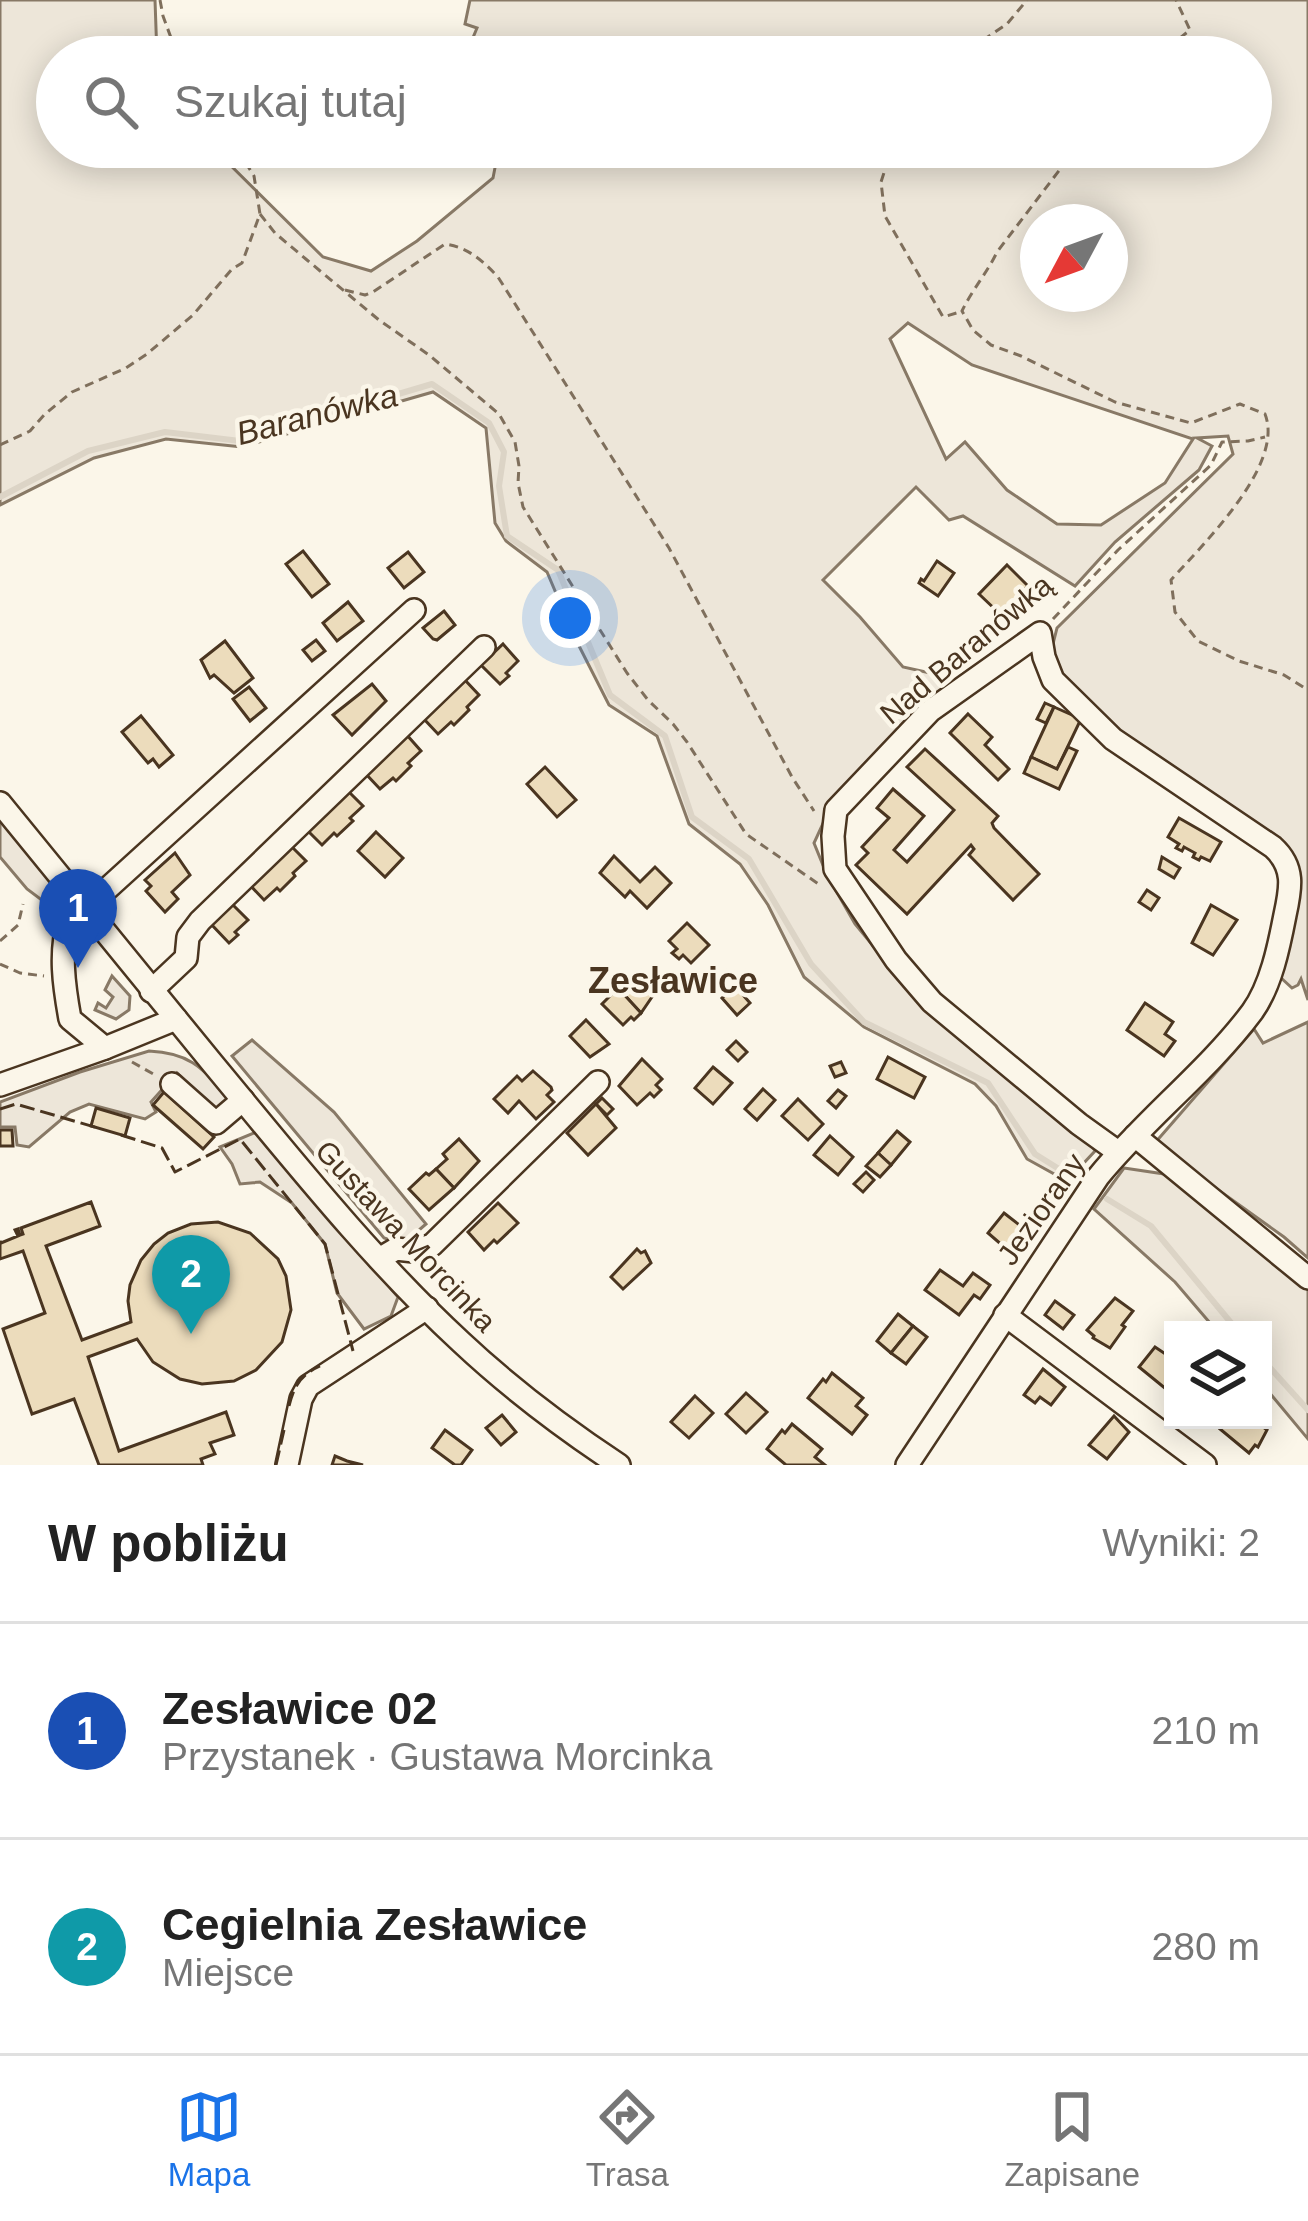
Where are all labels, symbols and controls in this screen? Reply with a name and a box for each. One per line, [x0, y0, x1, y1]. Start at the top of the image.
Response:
search box [36, 36, 1272, 168]
icon: search [78, 69, 144, 135]
text: Szukaj tutaj [174, 76, 407, 127]
north arrow [1020, 204, 1128, 312]
water label: Baranówka [232, 376, 402, 452]
street label: Nad Baranówką [874, 568, 1059, 730]
your location [540, 588, 600, 648]
pin: 1 [39, 869, 117, 968]
district label: Zesławice [588, 960, 758, 1001]
street label: Gustawa Morcinka [309, 1134, 503, 1338]
street label: Jeziorany [991, 1147, 1091, 1271]
pin: 2 [152, 1235, 230, 1334]
map controls [1164, 1321, 1272, 1429]
button: layers [1164, 1321, 1272, 1429]
text: W pobliżu [48, 1515, 289, 1572]
text: Wyniki: 2 [1102, 1521, 1260, 1564]
text: Zesławice 02 [162, 1683, 437, 1734]
text: 1 [76, 1709, 98, 1752]
text: 210 m [1152, 1709, 1260, 1752]
text: Przystanek · Gustawa Morcinka [162, 1735, 713, 1778]
text: Cegielnia Zesławice [162, 1899, 587, 1950]
text: 2 [76, 1925, 98, 1968]
text: 280 m [1152, 1925, 1260, 1968]
text: Miejsce [162, 1951, 294, 1994]
tab: Mapa [168, 2084, 250, 2194]
tab: Trasa [586, 2084, 669, 2194]
tab: Zapisane [1004, 2084, 1140, 2194]

